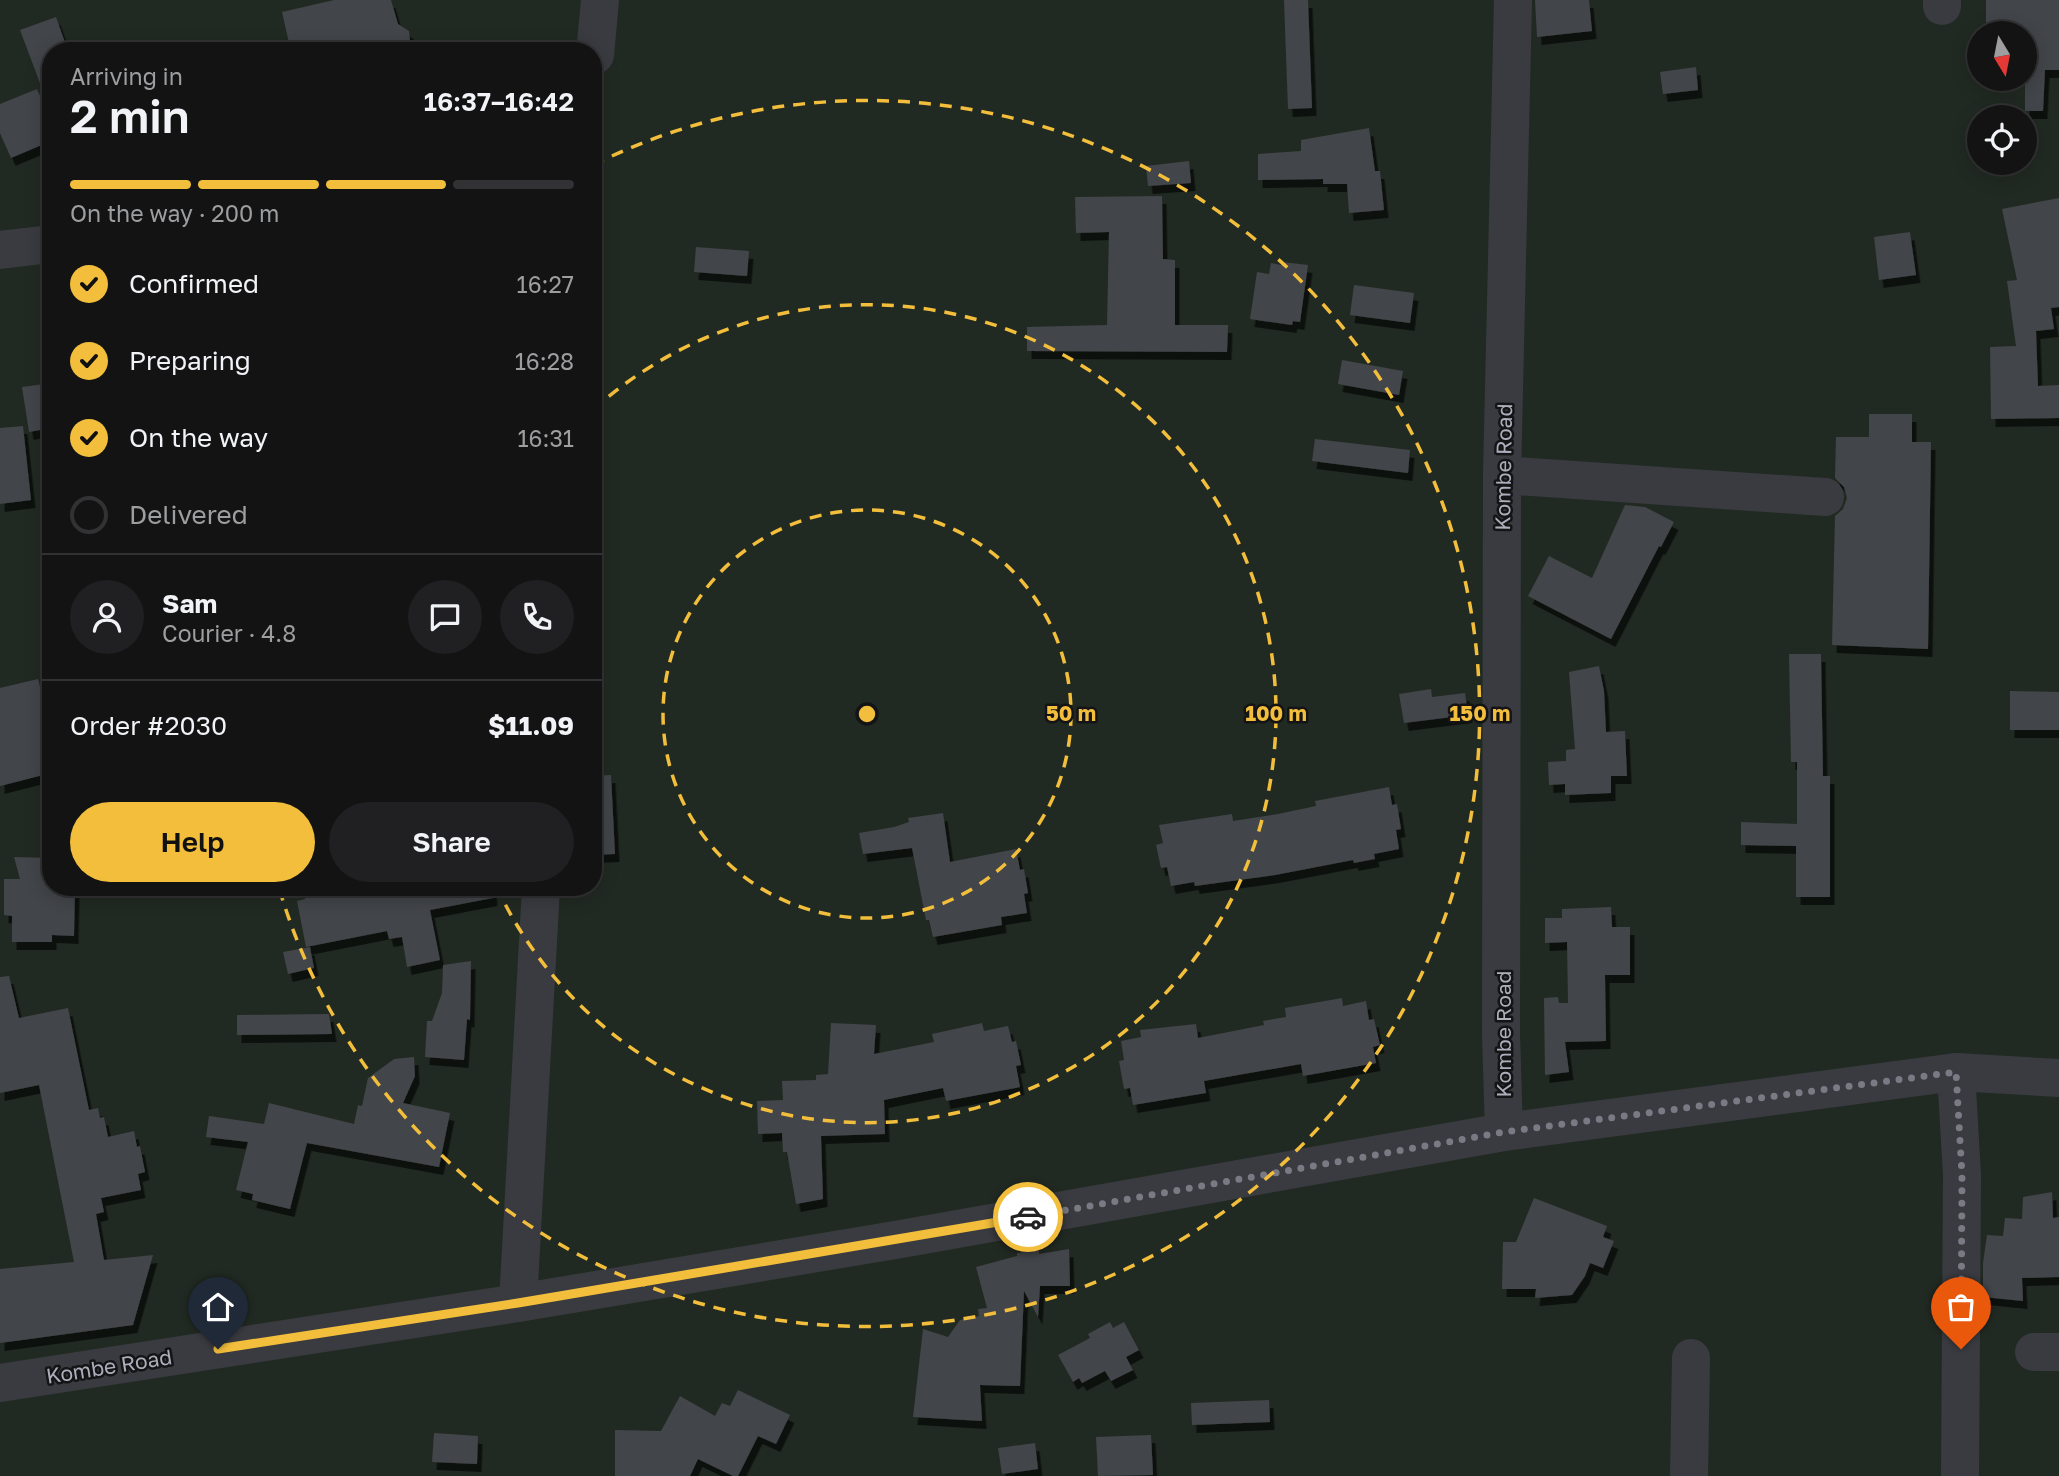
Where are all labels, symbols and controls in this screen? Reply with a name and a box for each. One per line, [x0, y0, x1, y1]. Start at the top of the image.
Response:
north arrow [1967, 21, 2037, 91]
map controls [1967, 21, 2037, 175]
text: Arriving in [70, 62, 183, 90]
text: 16:37–16:42 [424, 86, 574, 117]
text: 2 min [70, 88, 190, 143]
button: locate [1967, 105, 2037, 175]
text: On the way · 200 m [70, 199, 279, 227]
icon: check [70, 265, 108, 303]
text: Confirmed [129, 268, 259, 299]
text: 16:27 [517, 270, 574, 298]
icon: check [70, 342, 108, 380]
text: Preparing [129, 345, 251, 376]
text: 16:28 [515, 347, 574, 375]
street label: Kombe Road [1489, 403, 1517, 531]
icon: check [70, 419, 108, 457]
text: On the way [129, 422, 268, 453]
text: 16:31 [517, 424, 574, 452]
text: Delivered [129, 499, 248, 530]
button: person [70, 580, 144, 654]
button: chat [408, 580, 482, 654]
button: phone [500, 580, 574, 654]
text: Sam [162, 588, 217, 619]
text: Courier · 4.8 [162, 619, 296, 647]
text: 50 m [1046, 700, 1096, 726]
text: 100 m [1245, 700, 1307, 726]
text: 150 m [1450, 700, 1510, 726]
centre of rings [855, 702, 879, 726]
text: Order #2030 [70, 710, 227, 741]
text: $11.09 [488, 710, 574, 741]
button: Help [70, 802, 315, 882]
button: Share [329, 802, 574, 882]
street label: Kombe Road [1490, 970, 1516, 1098]
courier [993, 1182, 1063, 1252]
icon: car [1009, 1198, 1047, 1236]
pin [188, 1277, 248, 1349]
pin [1931, 1277, 1991, 1349]
icon: home [199, 1288, 237, 1326]
icon: bag [1942, 1288, 1980, 1326]
street label: Kombe Road [44, 1343, 174, 1389]

